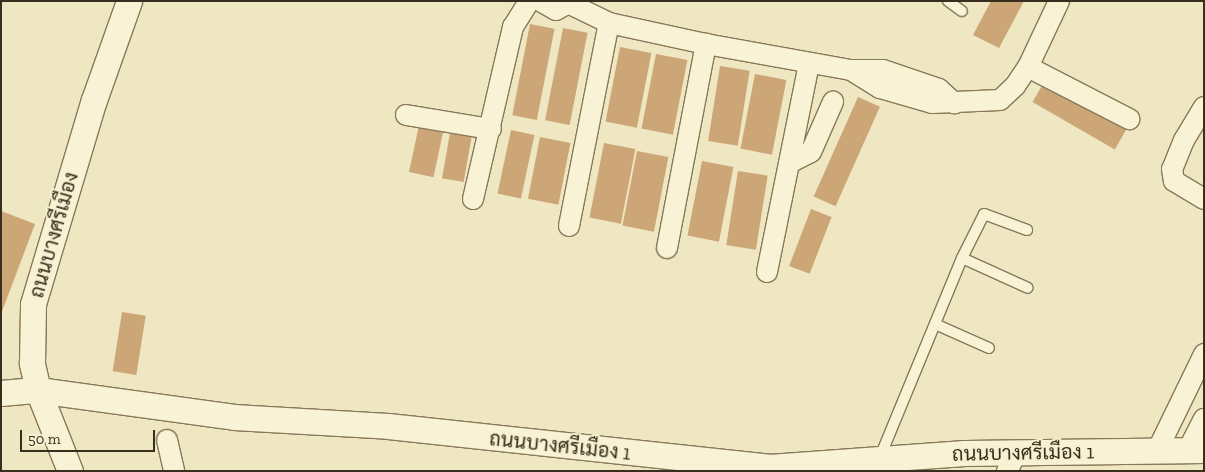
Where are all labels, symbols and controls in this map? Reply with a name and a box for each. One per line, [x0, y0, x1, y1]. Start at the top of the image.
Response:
street label: ถนนบางศรีเมือง [25, 169, 83, 301]
scale bar [22, 420, 158, 452]
street label: ถนนบางศรีเมือง 1 [488, 427, 632, 465]
text: 50 m [28, 430, 61, 448]
street label: ถนนบางศรีเมือง 1 [952, 440, 1094, 466]

